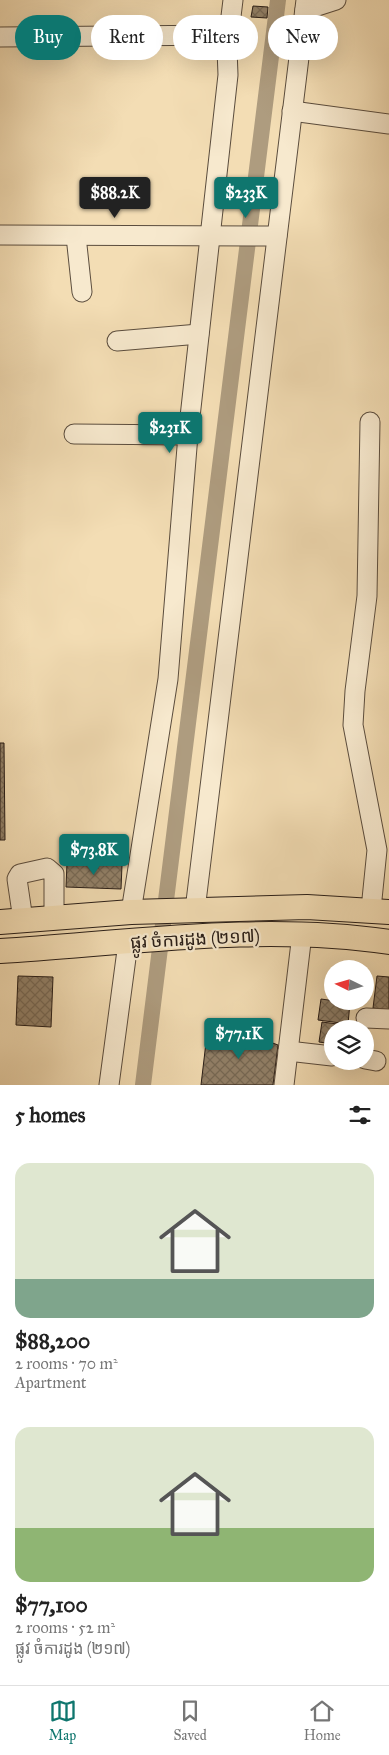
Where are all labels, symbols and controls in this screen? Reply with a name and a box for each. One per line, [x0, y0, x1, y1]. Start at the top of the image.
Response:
chip: Buy [15, 15, 81, 60]
chip: Rent [91, 15, 163, 60]
chip: Filters [173, 15, 258, 60]
chip: New [268, 15, 338, 60]
pin: $88.2K [74, 176, 156, 219]
pin: $233K [211, 176, 281, 219]
text: $88.2K [90, 183, 140, 202]
text: $233K [225, 183, 267, 202]
pin: $231K [135, 412, 205, 454]
text: $231K [149, 418, 191, 437]
pin: $73.8K [53, 834, 135, 876]
text: $73.8K [70, 840, 118, 859]
street label: ផ្លូវ ចំការដូង (២១៧) [130, 925, 261, 959]
north arrow [324, 960, 374, 1010]
map controls [324, 960, 374, 1070]
pin: $77.1K [198, 1018, 280, 1060]
button: layers [324, 1020, 374, 1070]
text: $77.1K [215, 1024, 263, 1043]
icon: filters [346, 1101, 374, 1129]
text: 5 homes [15, 1102, 86, 1128]
icon: home [150, 1196, 240, 1286]
text: $88,200 [15, 1328, 90, 1354]
text: 2 rooms · 70 m² [15, 1354, 118, 1373]
text: Apartment [15, 1373, 87, 1392]
icon: home [150, 1459, 240, 1549]
text: $77,100 [15, 1592, 88, 1618]
text: 2 rooms · 52 m² [15, 1618, 115, 1637]
text: ផ្លូវ ចំការដូង (២១៧) [15, 1639, 130, 1658]
tab: Map [49, 1697, 77, 1744]
tab: Saved [174, 1697, 207, 1744]
tab: Home [304, 1697, 340, 1744]

